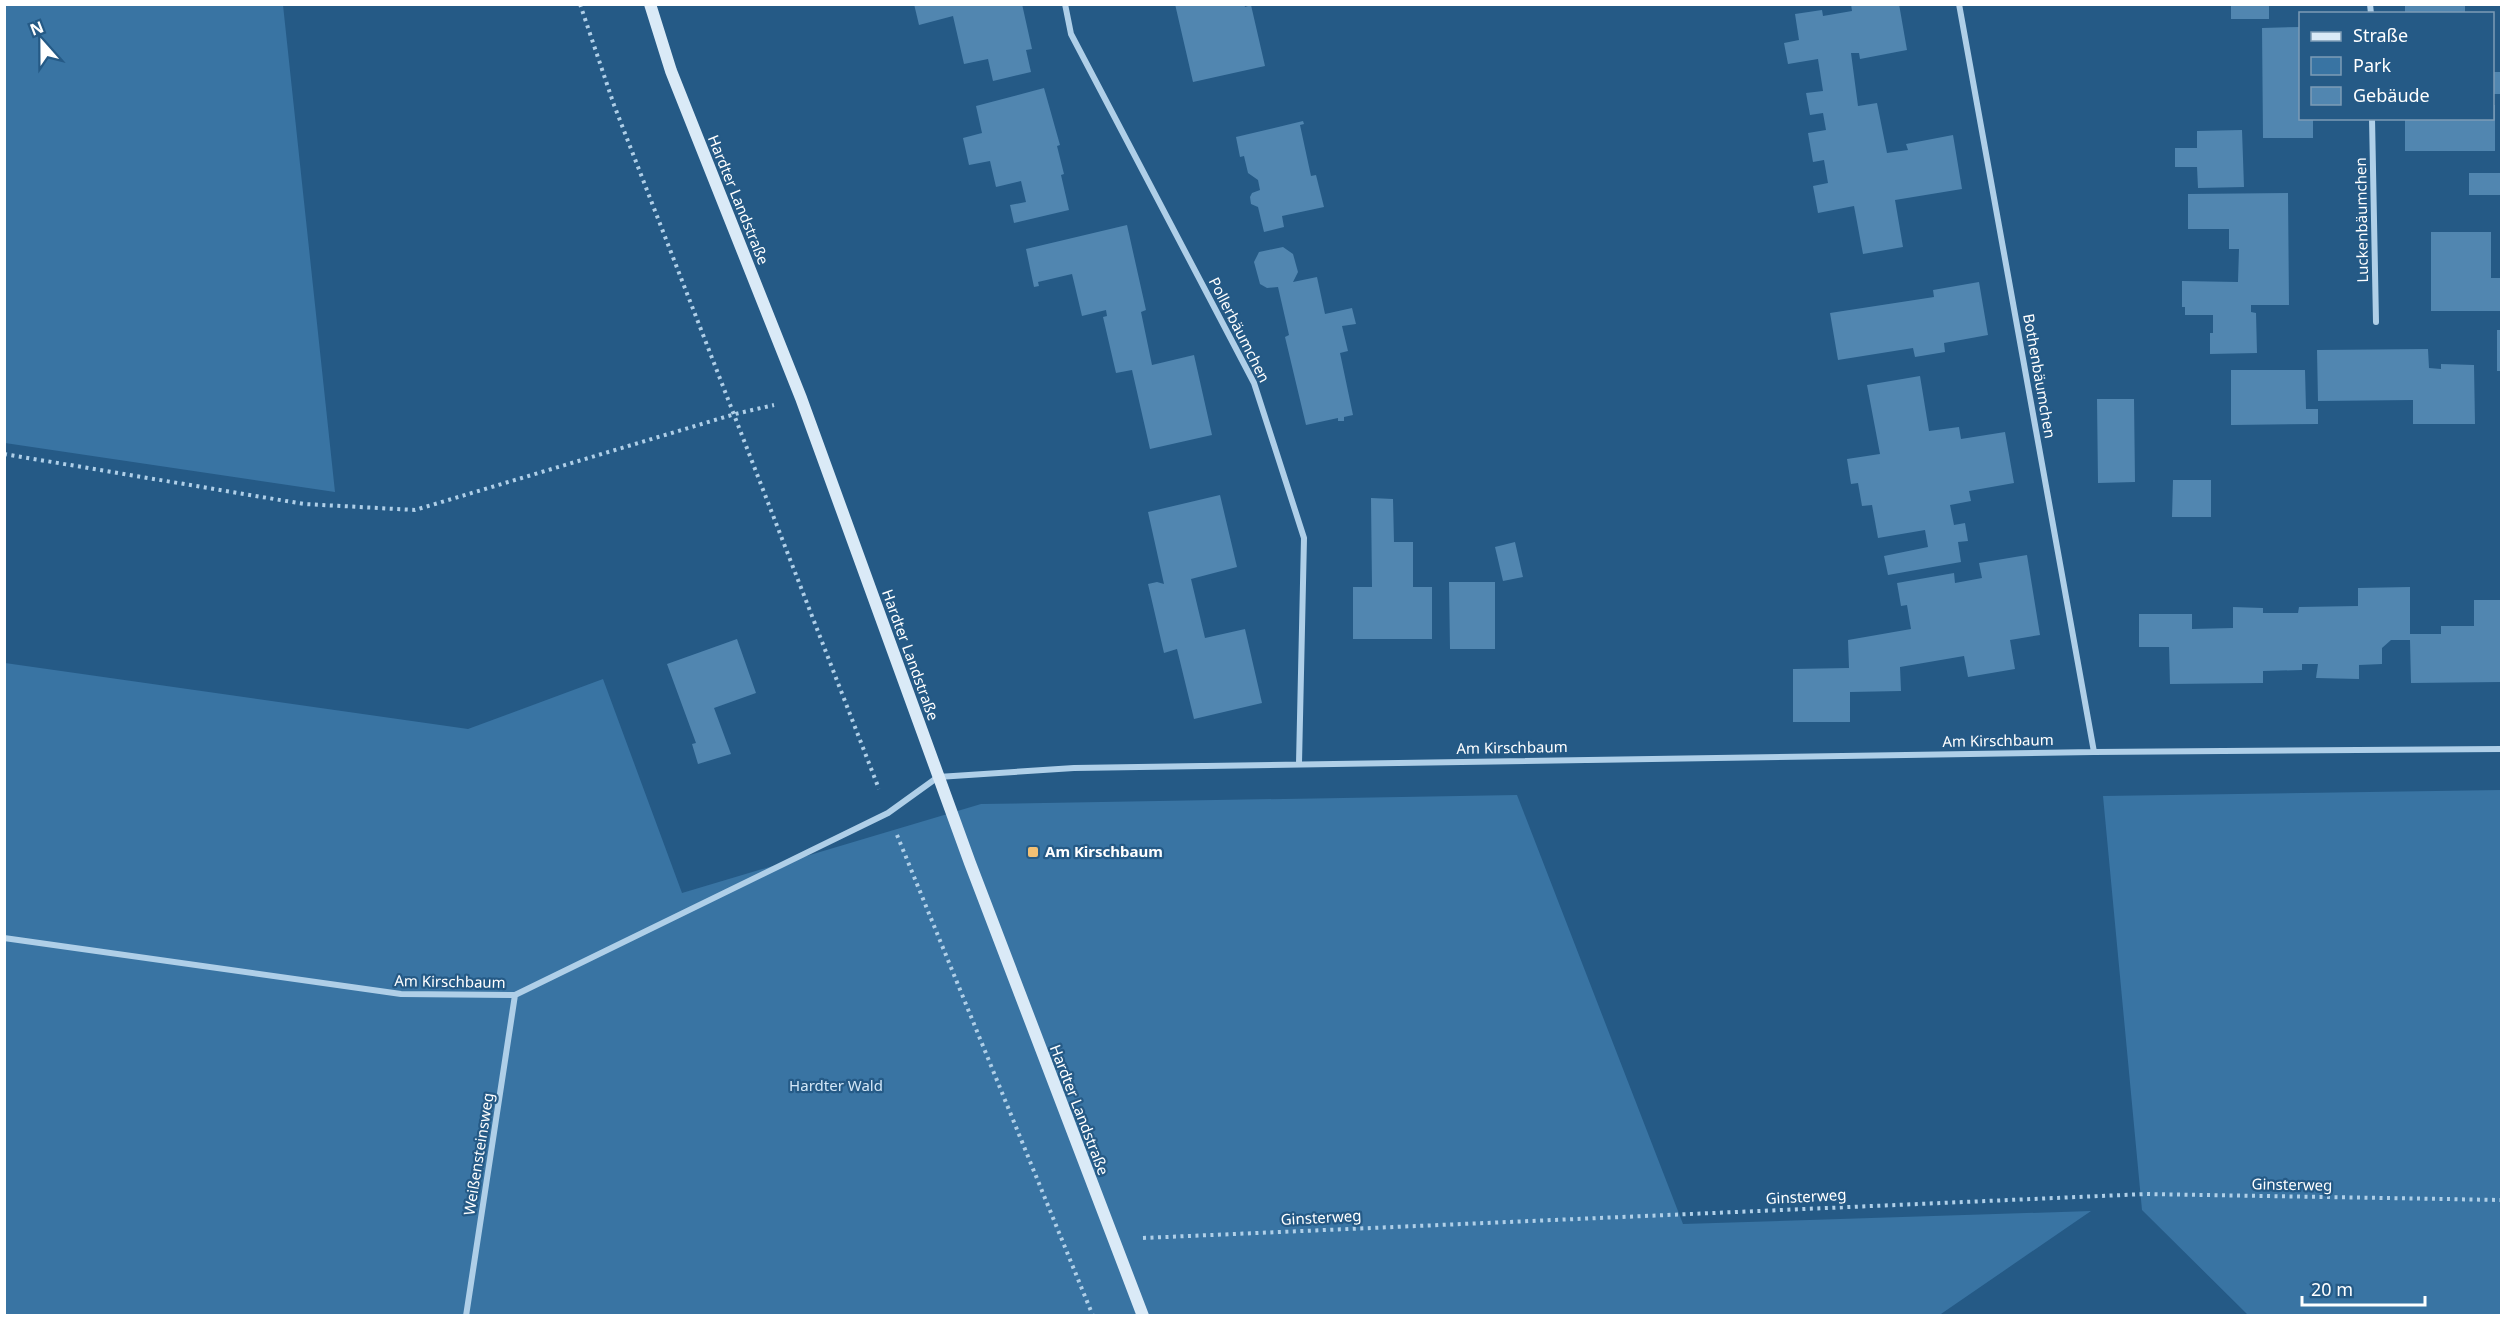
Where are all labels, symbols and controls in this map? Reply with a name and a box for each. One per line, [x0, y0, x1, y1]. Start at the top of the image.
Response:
north arrow [12, 12, 72, 72]
legend [2299, 12, 2494, 120]
text: N [27, 15, 47, 41]
text: Straße [2353, 23, 2408, 47]
text: Park [2353, 53, 2391, 77]
text: Gebäude [2353, 83, 2430, 107]
street label: Hardter Landstraße [704, 132, 774, 267]
street label: Luckenbäumchen [2350, 157, 2372, 283]
street label: Pollerbäumchen [1205, 273, 1275, 386]
street label: Bothenbäumchen [2019, 312, 2061, 440]
street label: Hardter Landstraße [878, 586, 944, 723]
street label: Am Kirschbaum [1942, 729, 2054, 751]
street label: Am Kirschbaum [1456, 736, 1568, 758]
place label: Am Kirschbaum [1045, 841, 1163, 861]
marker: Am Kirschbaum [1026, 845, 1040, 859]
street label: Am Kirschbaum [394, 970, 506, 992]
street label: Hardter Landstraße [1046, 1042, 1114, 1178]
park label: Hardter Wald [789, 1075, 883, 1095]
street label: Weißensteinsweg [458, 1091, 498, 1217]
street label: Ginsterweg [2251, 1173, 2333, 1195]
street label: Ginsterweg [1765, 1184, 1847, 1208]
street label: Ginsterweg [1280, 1205, 1362, 1229]
scale bar [2302, 1269, 2425, 1307]
text: 20 m [2311, 1277, 2353, 1301]

